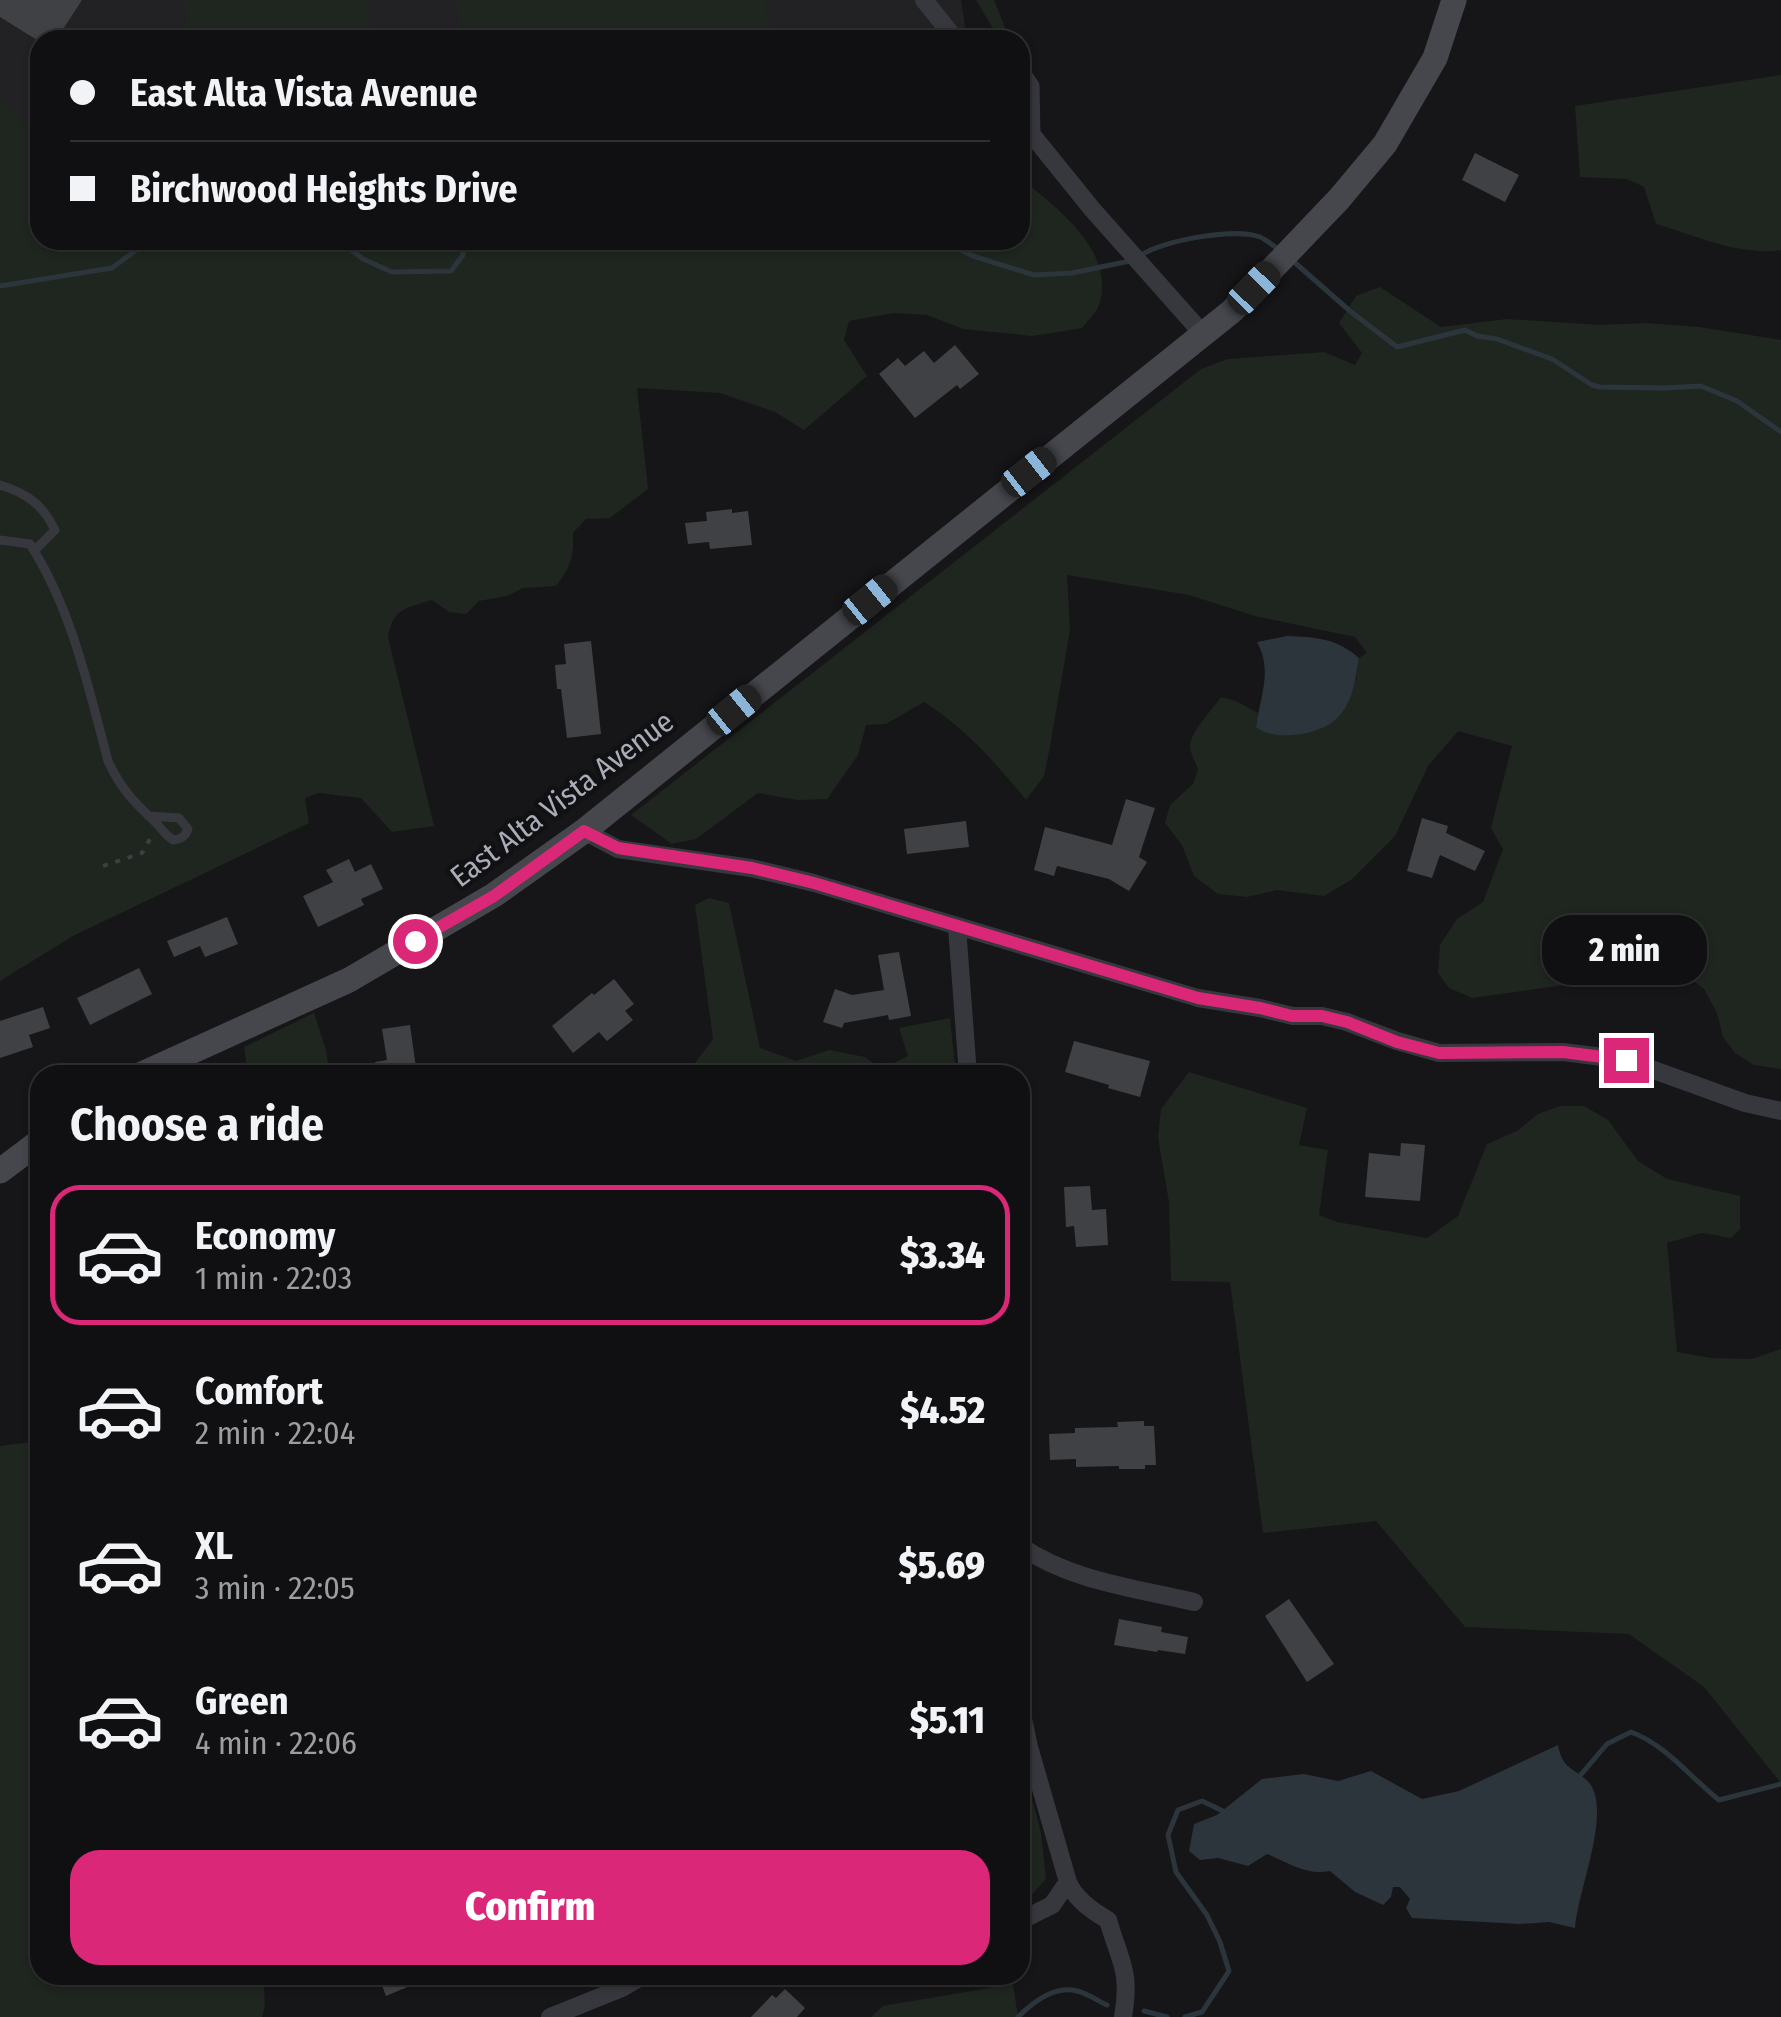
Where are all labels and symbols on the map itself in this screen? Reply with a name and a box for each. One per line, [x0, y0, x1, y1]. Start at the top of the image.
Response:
car [1222, 256, 1286, 320]
car [996, 442, 1062, 502]
car [837, 569, 903, 631]
car [701, 679, 767, 741]
street label: East Alta Vista Avenue [443, 703, 681, 895]
callout: 2 min [1544, 915, 1708, 985]
route start [393, 919, 438, 964]
route end [1604, 1038, 1649, 1083]

